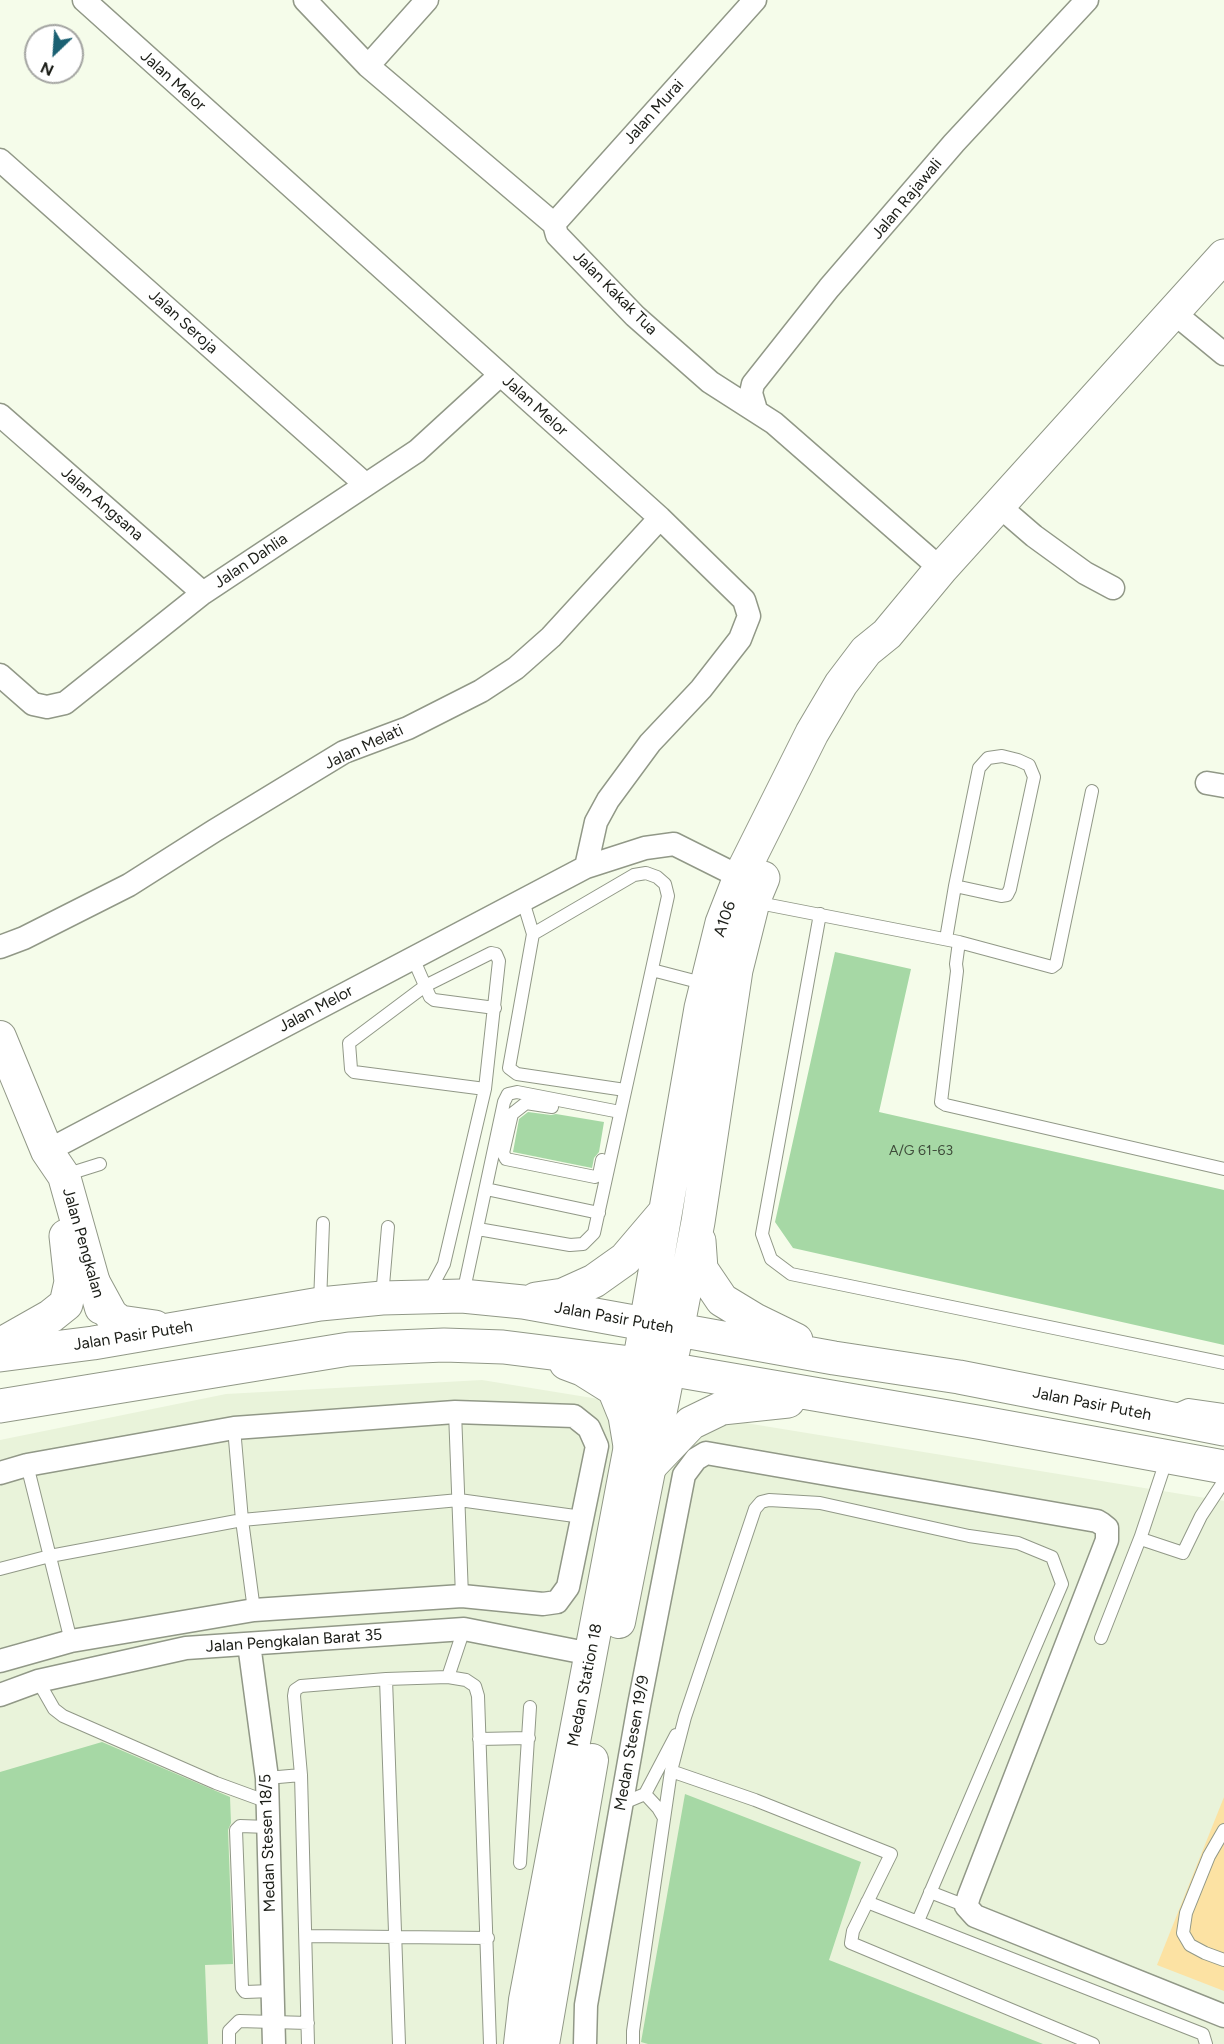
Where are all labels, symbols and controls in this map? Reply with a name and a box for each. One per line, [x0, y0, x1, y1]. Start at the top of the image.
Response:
north arrow [24, 24, 84, 84]
street label: Jalan Melor [136, 47, 210, 115]
text: N [37, 58, 57, 80]
street label: Jalan Murai [620, 76, 688, 148]
street label: Jalan Rajawali [868, 155, 946, 243]
street label: Jalan Kakak Tua [569, 247, 661, 339]
street label: Jalan Seroja [144, 286, 222, 358]
street label: Jalan Melor [498, 372, 572, 440]
street label: Jalan Angsana [57, 463, 147, 545]
street label: Jalan Dahlia [211, 529, 291, 593]
street label: Jalan Melati [322, 720, 406, 774]
street label: A106 [710, 898, 740, 940]
street label: Jalan Melor [276, 981, 356, 1037]
house number: A/G 61-63 [889, 1143, 953, 1159]
street label: Jalan Pengkalan [58, 1186, 108, 1300]
street label: Jalan Pasir Puteh [553, 1298, 675, 1338]
street label: Jalan Pasir Puteh [72, 1317, 194, 1355]
street label: Jalan Pasir Puteh [1031, 1383, 1153, 1425]
street label: Medan Station 18 [564, 1622, 606, 1748]
street label: Jalan Pengkalan Barat 35 [205, 1625, 383, 1657]
street label: Medan Stesen 19/9 [611, 1674, 653, 1812]
street label: Medan Stesen 18/5 [256, 1774, 280, 1912]

